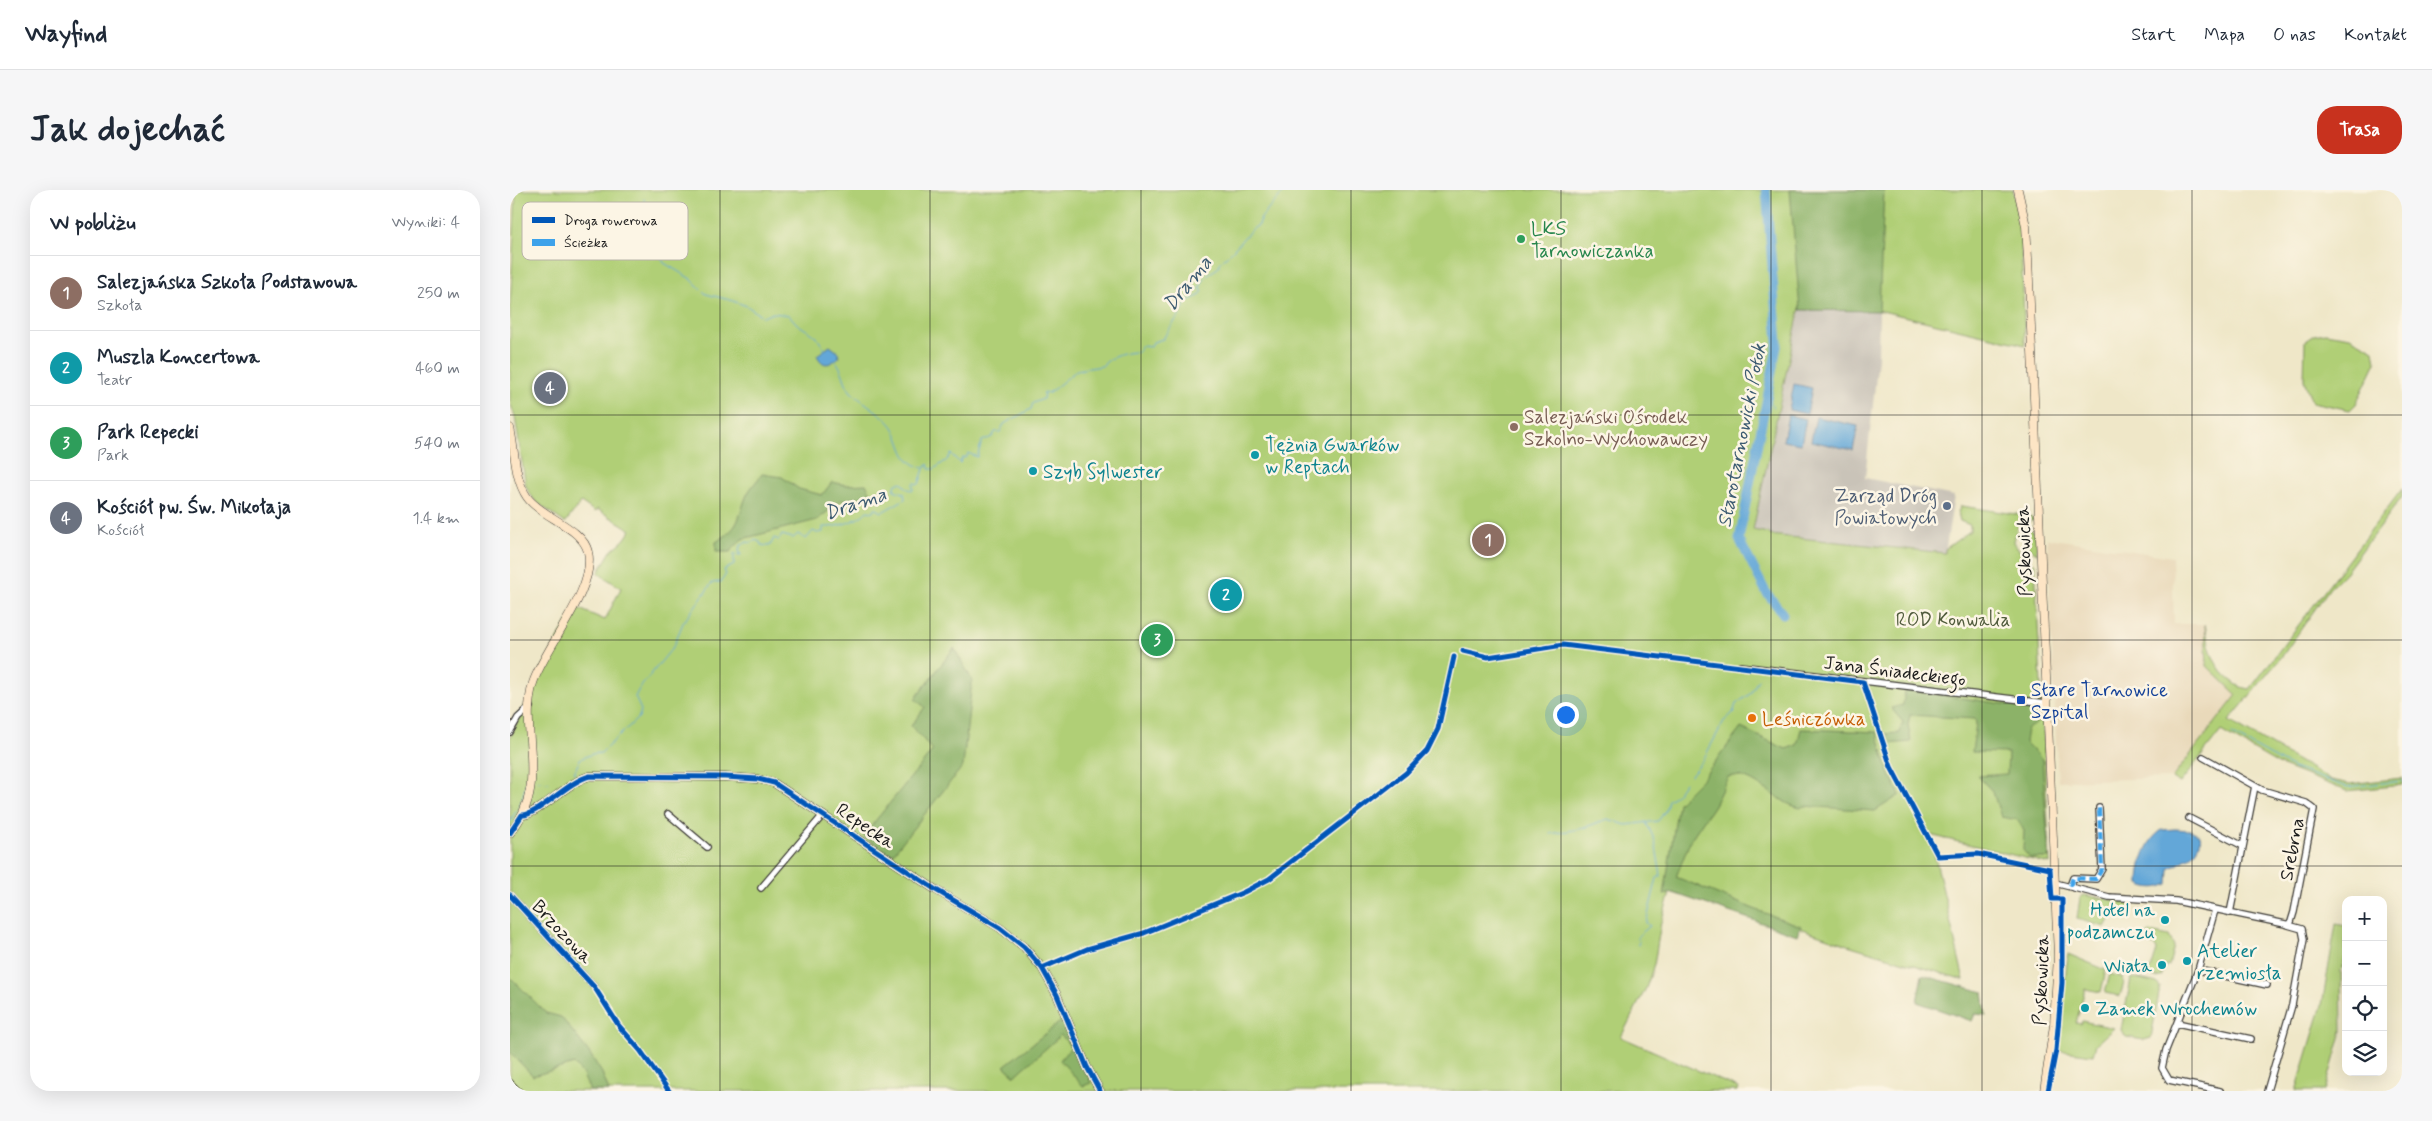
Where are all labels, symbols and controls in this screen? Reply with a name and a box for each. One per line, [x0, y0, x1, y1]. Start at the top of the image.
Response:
text: Wayfind [25, 19, 107, 50]
text: Start [2131, 23, 2176, 47]
text: Mapa [2204, 23, 2245, 47]
text: O nas [2273, 23, 2316, 47]
text: Kontakt [2344, 23, 2407, 47]
button: Trasa [2317, 106, 2402, 154]
text: Jak dojechać [30, 107, 225, 153]
legend [522, 202, 688, 260]
text: W pobliżu [50, 209, 136, 237]
text: Wyniki: 4 [391, 212, 460, 233]
text: Droga rowerowa [564, 212, 658, 230]
place label: LKS Tarnowiczanka [1531, 217, 1654, 264]
marker: LKS Tarnowiczanka [1515, 233, 1527, 245]
text: Ścieżka [564, 234, 608, 252]
water label: Drama [1158, 250, 1219, 317]
text: Salezjańska Szkoła Podstawowa [97, 270, 357, 295]
text: 1 [62, 283, 70, 304]
text: 250 m [417, 283, 460, 304]
text: Szkoła [97, 295, 143, 316]
water label: Starotarnowicki Potok [1711, 341, 1774, 530]
text: Muszla Koncertowa [97, 345, 260, 370]
text: 2 [62, 358, 70, 379]
text: 460 m [415, 358, 460, 379]
pin: 4 [534, 369, 566, 407]
text: Teatr [97, 370, 132, 391]
place label: Salezjański Ośrodek Szkolno-Wychowawczy [1524, 405, 1708, 452]
text: Park Repecki [97, 420, 199, 445]
marker: Salezjański Ośrodek Szkolno-Wychowawczy [1508, 421, 1520, 433]
text: 3 [62, 433, 70, 454]
text: 540 m [414, 433, 460, 454]
place label: Tężnia Gwarków w Reptach [1265, 433, 1399, 480]
text: Park [97, 445, 129, 466]
marker: Tężnia Gwarków w Reptach [1249, 449, 1261, 461]
place label: Szyb Sylwester [1043, 460, 1162, 485]
marker: Szyb Sylwester [1027, 465, 1039, 477]
water label: Drama [821, 481, 890, 528]
place label: Zarząd Dróg Powiatowych [1834, 484, 1937, 531]
text: Kościół pw. Św. Mikołaja [97, 495, 291, 520]
marker: Zarząd Dróg Powiatowych [1941, 500, 1953, 512]
street label: Pyskowicka [2010, 504, 2039, 597]
text: 4 [61, 508, 71, 529]
text: 1.4 km [413, 508, 460, 529]
text: Kościół [97, 520, 145, 541]
pin: 1 [1472, 521, 1504, 559]
pin: 2 [1210, 576, 1242, 614]
park label: ROD Konwalia [1896, 608, 2010, 633]
pin: 3 [1141, 621, 1173, 659]
street label: Jana Śniadeckiego [1822, 649, 1967, 696]
place label: Stare Tarnowice Szpital [2031, 678, 2168, 725]
marker: Stare Tarnowice Szpital [2015, 694, 2027, 706]
your location [1553, 702, 1579, 728]
place label: Leśniczówka [1762, 707, 1865, 732]
marker: Leśniczówka [1746, 712, 1758, 724]
street label: Repecka [831, 797, 900, 855]
street label: Srebrna [2274, 816, 2311, 883]
street label: Brzozowa [526, 895, 598, 970]
map controls [2342, 896, 2387, 1076]
button: + [2342, 896, 2387, 941]
place label: Hotel na podzamczu [2067, 898, 2156, 945]
marker: Hotel na podzamczu [2159, 914, 2171, 926]
street label: Pyskowicka [2027, 934, 2056, 1026]
place label: Atelier rzemiosła [2197, 939, 2282, 986]
button: − [2342, 941, 2387, 986]
place label: Wiata [2104, 954, 2153, 979]
marker: Atelier rzemiosła [2181, 955, 2193, 967]
marker: Wiata [2156, 959, 2168, 971]
button: locate [2342, 986, 2387, 1031]
place label: Zamek Wrochemów [2095, 997, 2257, 1022]
marker: Zamek Wrochemów [2079, 1002, 2091, 1014]
button: layers [2342, 1031, 2387, 1076]

